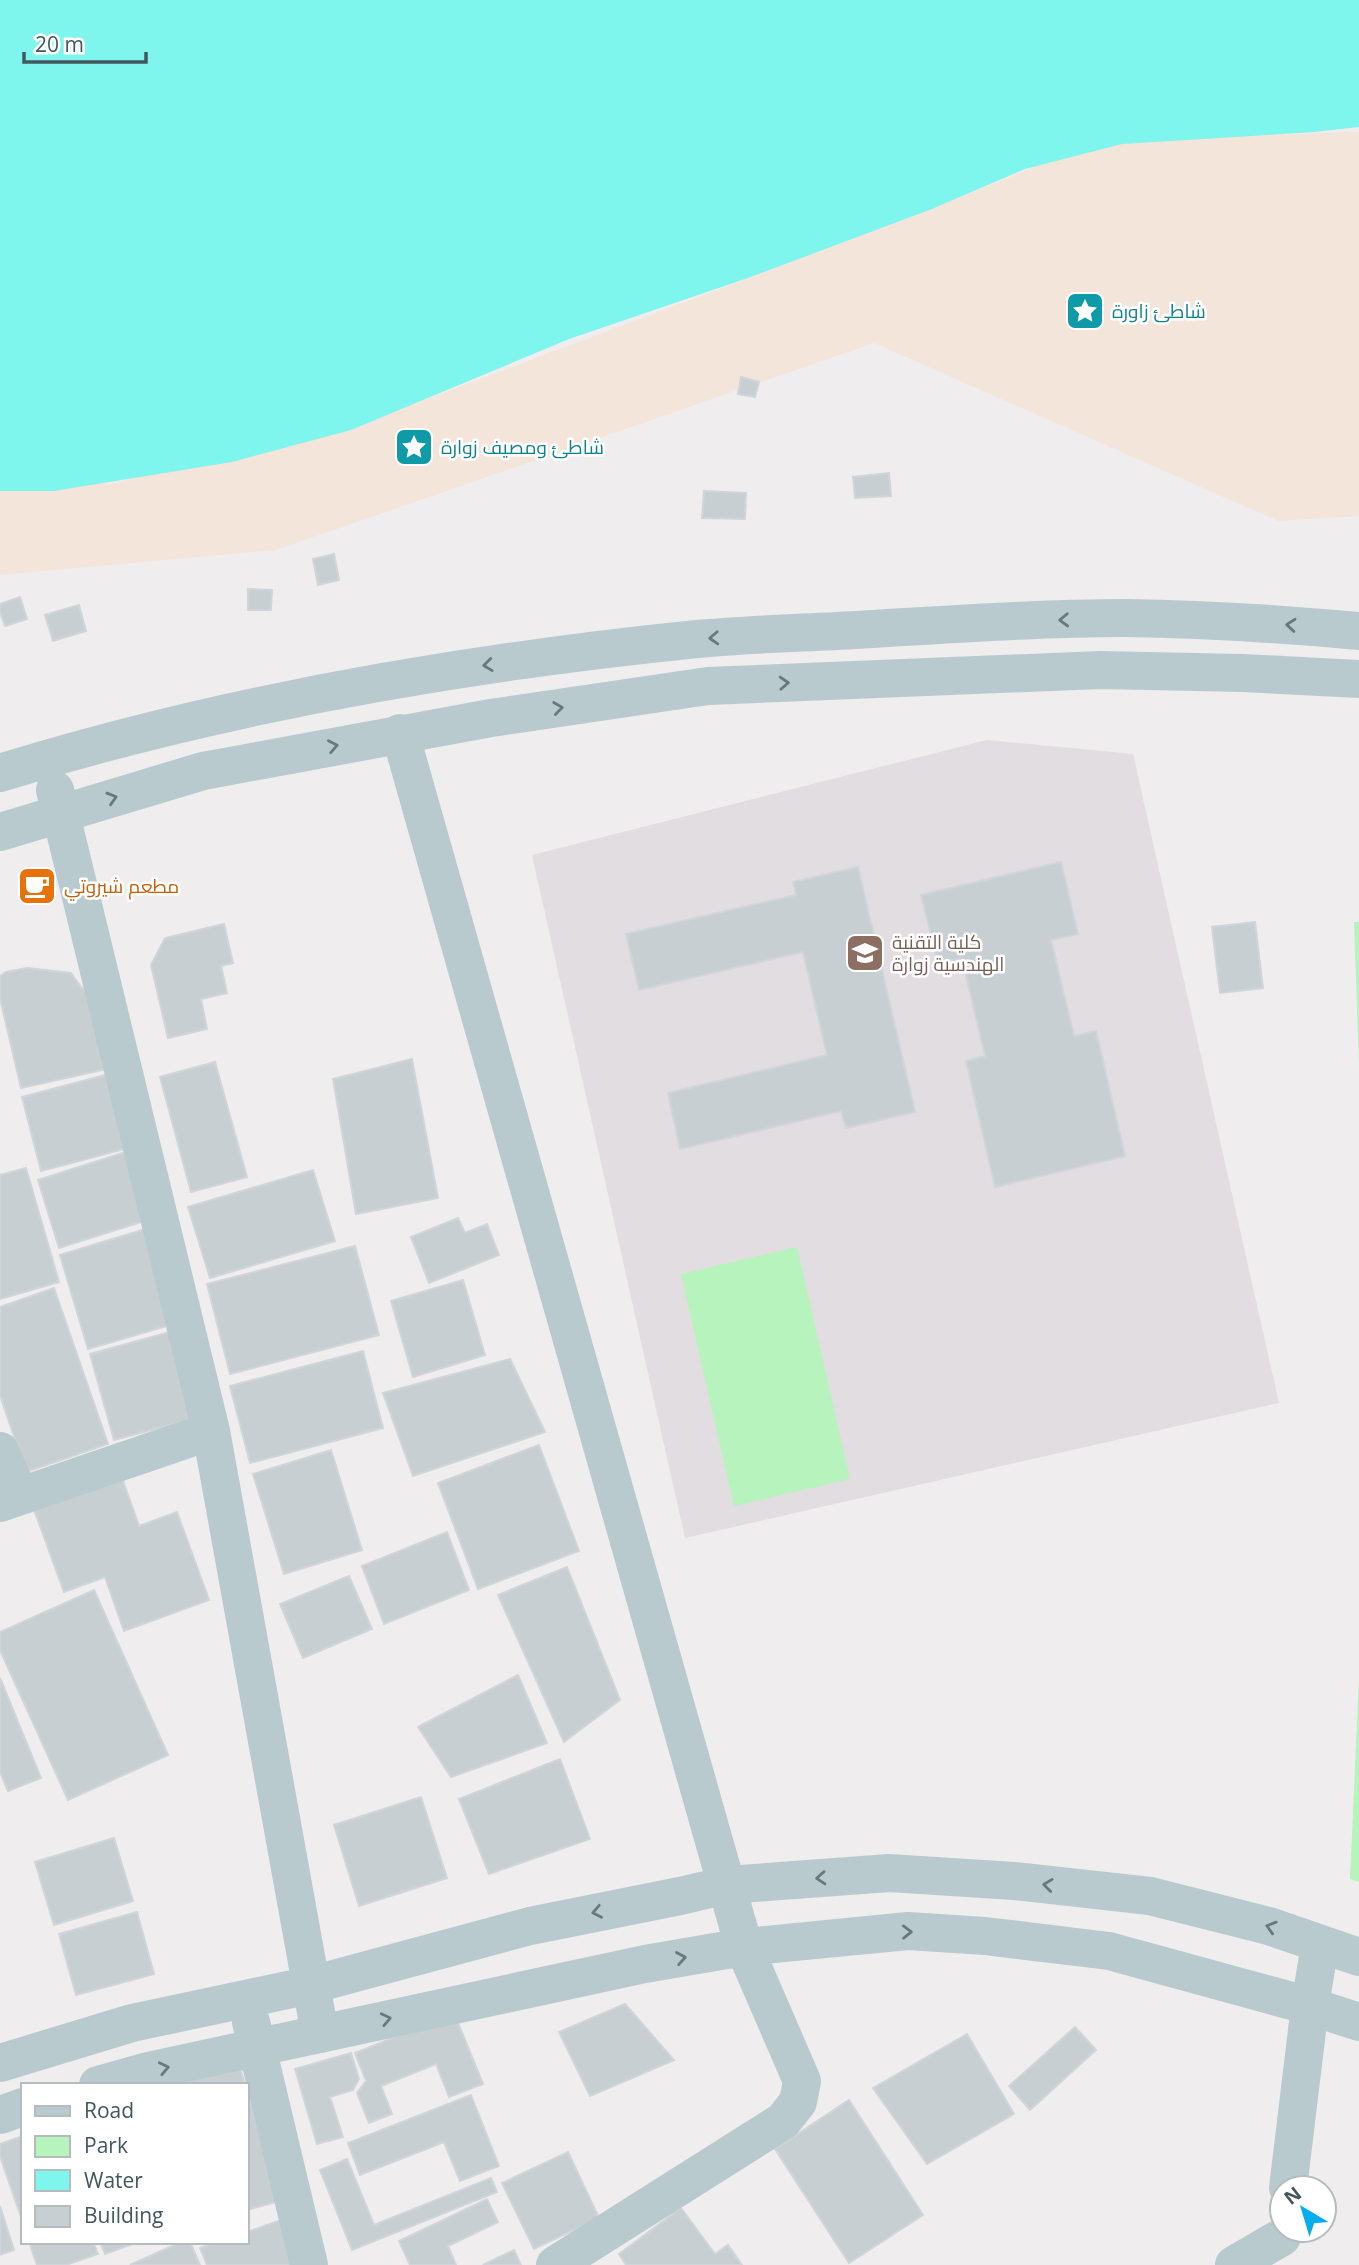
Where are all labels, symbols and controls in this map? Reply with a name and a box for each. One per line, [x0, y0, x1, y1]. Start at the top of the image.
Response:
scale bar [24, 21, 147, 65]
text: 20 m [35, 30, 84, 58]
place icon: شاطئ زاورة [1064, 290, 1106, 332]
place label: شاطئ زاورة [1112, 298, 1206, 324]
place icon: شاطئ ومصيف زوارة [393, 426, 435, 468]
place label: شاطئ ومصيف زوارة [441, 434, 604, 460]
one-way arrow [1058, 612, 1069, 627]
one-way arrow [1285, 618, 1296, 633]
one-way arrow [708, 630, 719, 645]
one-way arrow [483, 658, 494, 673]
one-way arrow [778, 676, 789, 691]
one-way arrow [552, 701, 564, 716]
one-way arrow [328, 739, 339, 754]
one-way arrow [106, 791, 118, 806]
cafe icon: مطعم شيروتي [16, 865, 58, 907]
place label: مطعم شيروتي [64, 873, 179, 901]
place label: كلية التقنية الهندسية زوارة [892, 929, 1004, 977]
school or university icon: كلية التقنية الهندسية زوارة [844, 932, 886, 974]
one-way arrow [816, 1870, 827, 1885]
one-way arrow [1042, 1877, 1054, 1892]
one-way arrow [591, 1904, 603, 1919]
one-way arrow [1265, 1921, 1277, 1936]
one-way arrow [902, 1924, 913, 1940]
one-way arrow [675, 1951, 687, 1966]
one-way arrow [380, 2013, 392, 2028]
one-way arrow [158, 2061, 170, 2076]
legend [21, 2083, 248, 2244]
text: Road [84, 2096, 134, 2124]
text: Park [84, 2131, 128, 2159]
text: Water [84, 2166, 143, 2194]
north arrow [1268, 2174, 1338, 2244]
text: N [1278, 2181, 1307, 2211]
text: Building [84, 2201, 163, 2229]

